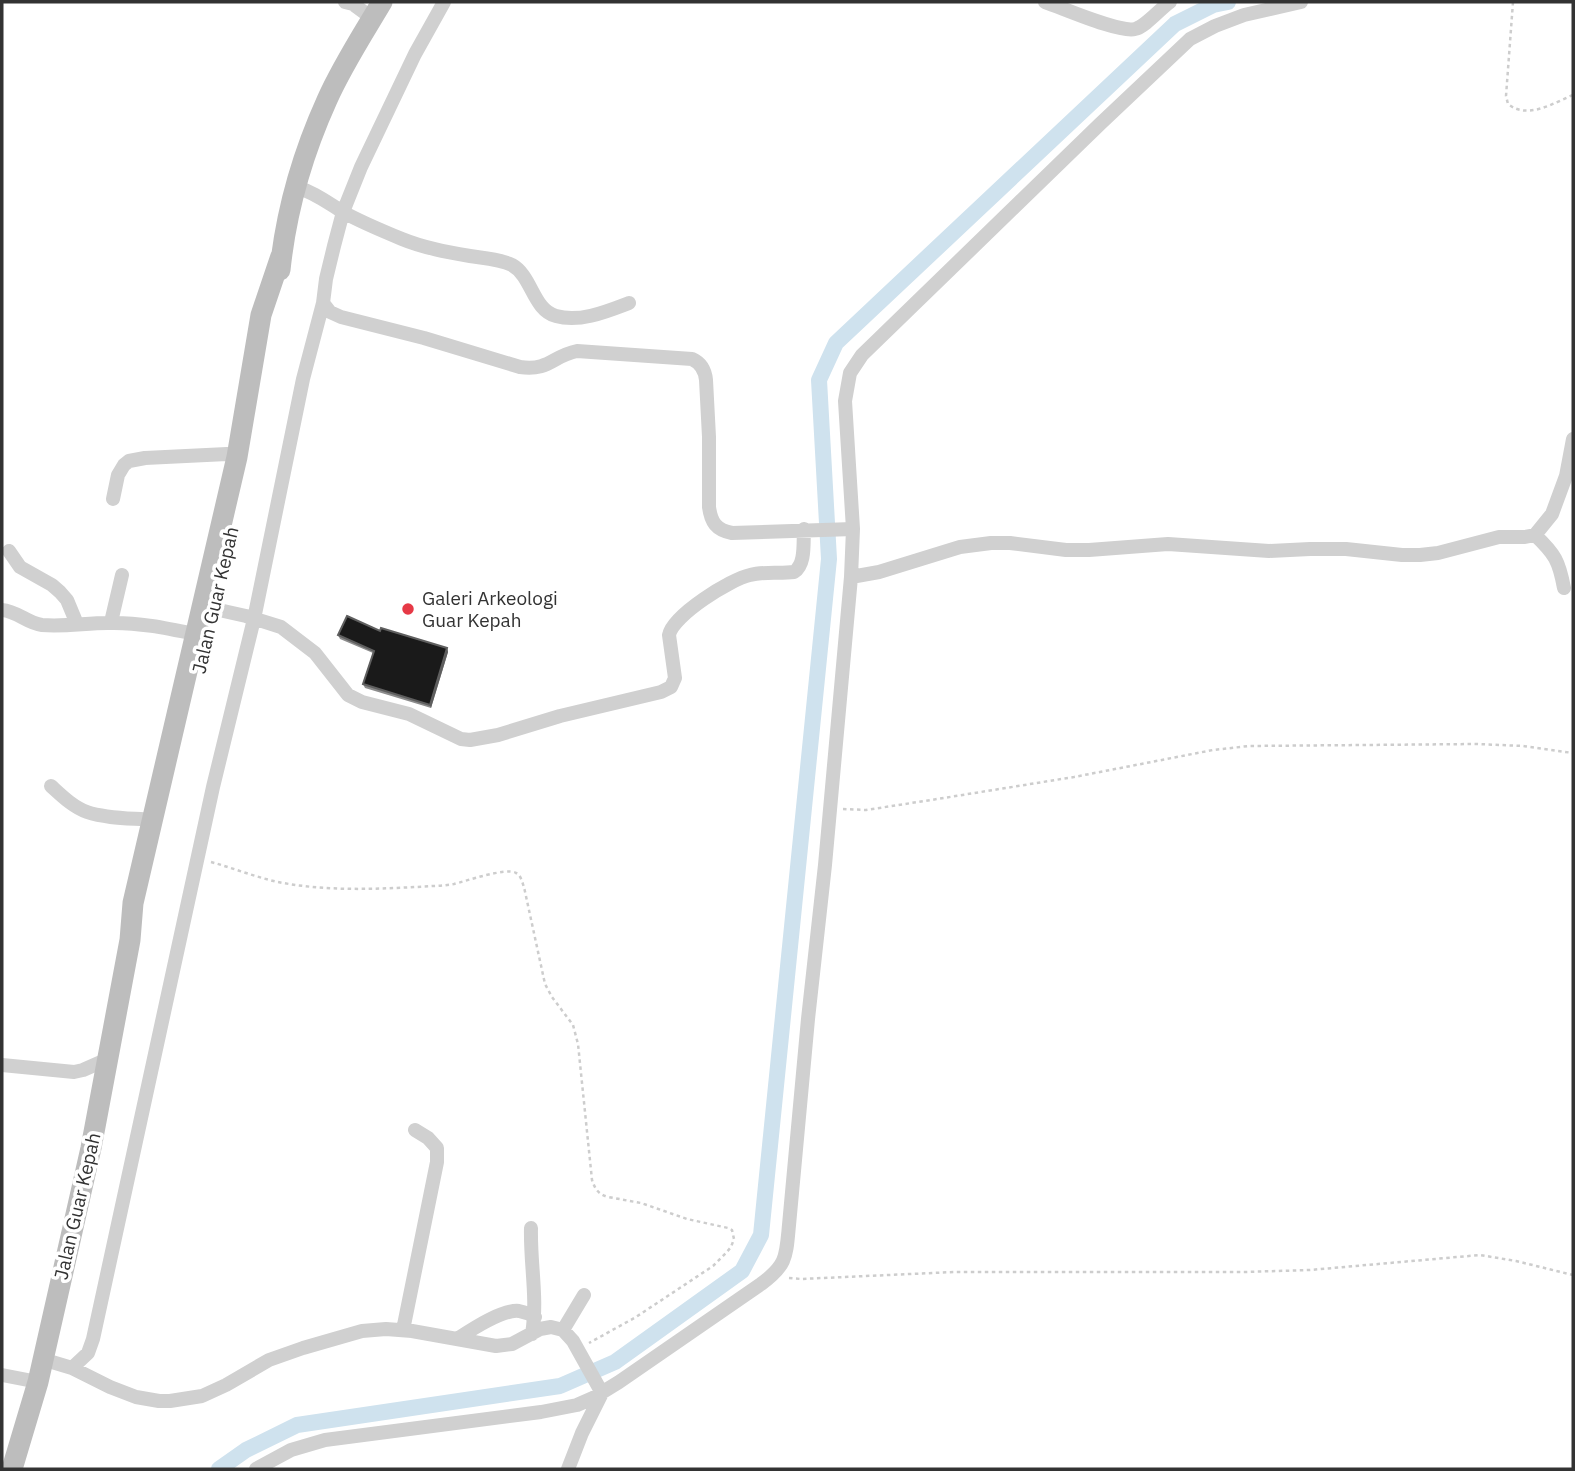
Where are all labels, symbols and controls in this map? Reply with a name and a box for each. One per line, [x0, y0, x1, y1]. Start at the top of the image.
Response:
street label: Jalan Guar Kepah [186, 524, 244, 676]
place label: Galeri Arkeologi Guar Kepah [422, 586, 558, 632]
marker: Galeri Arkeologi Guar Kepah [400, 601, 416, 617]
street label: Jalan Guar Kepah [48, 1130, 106, 1282]

